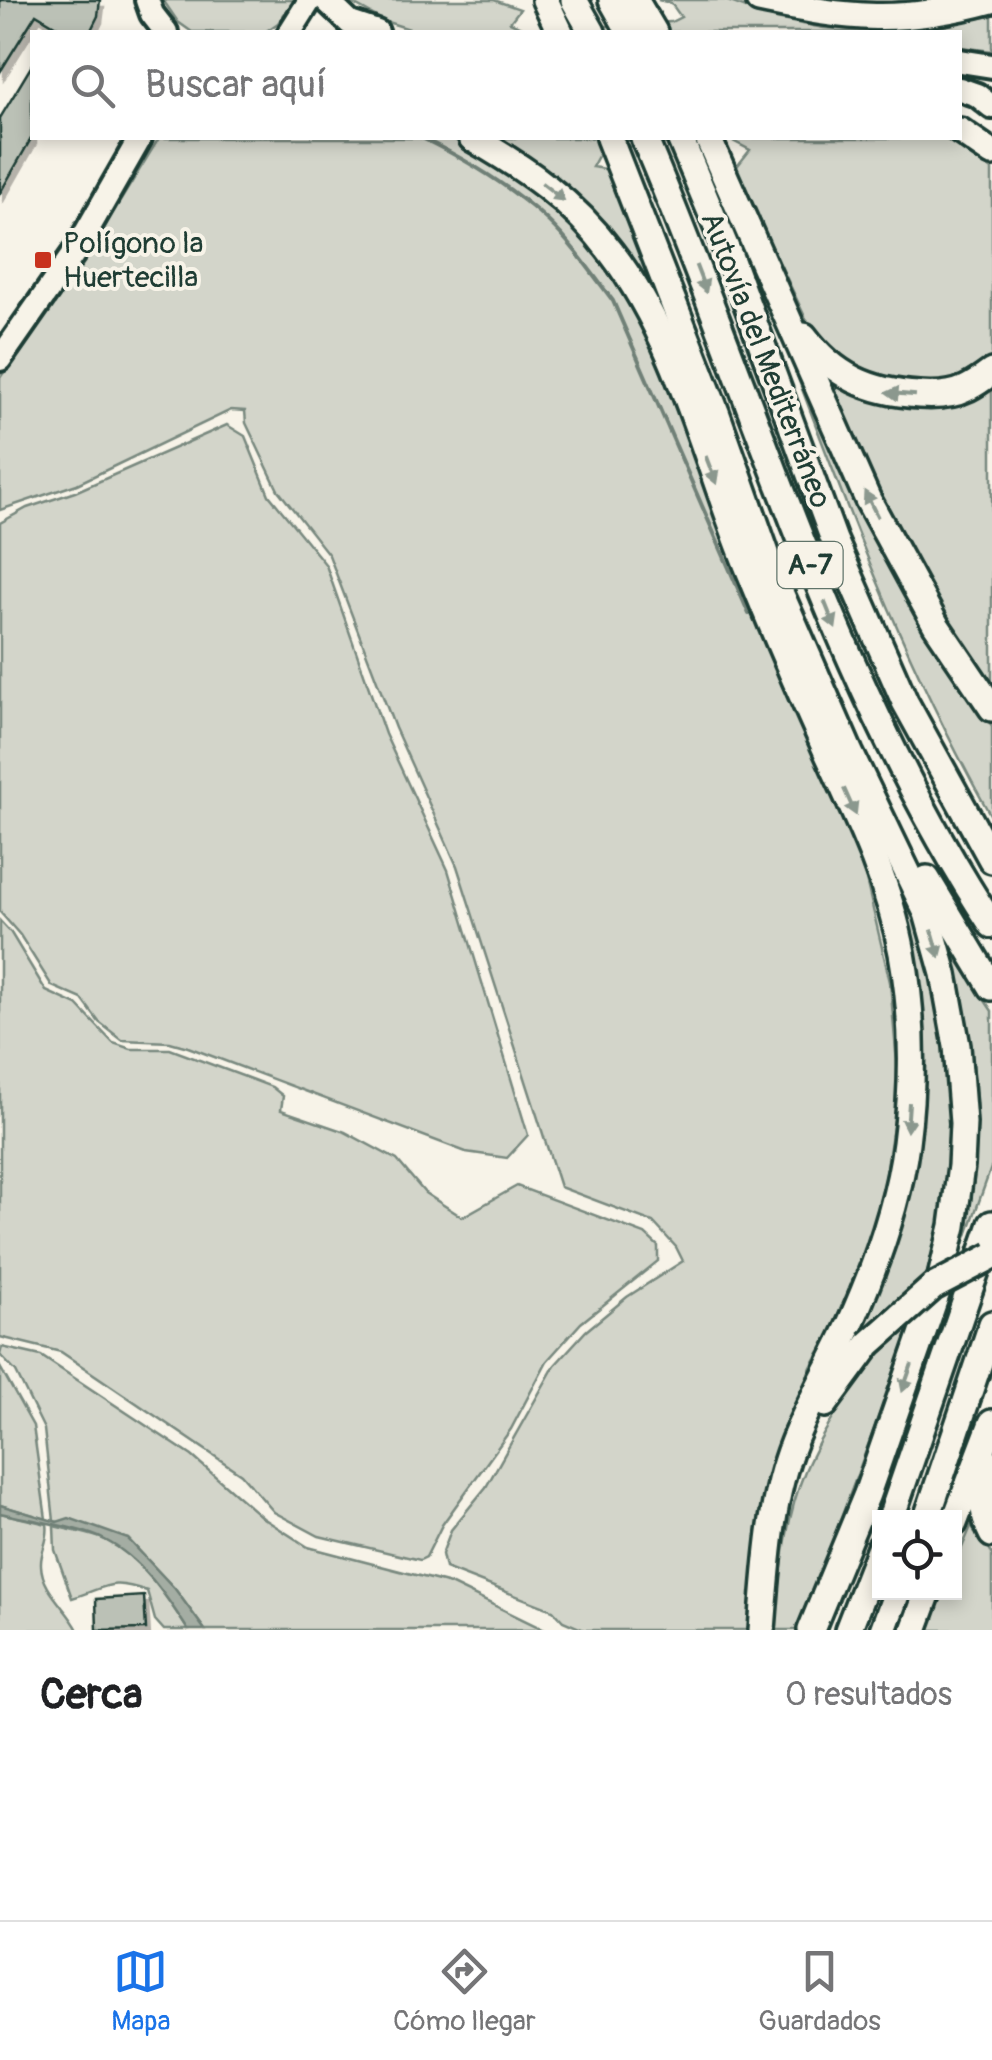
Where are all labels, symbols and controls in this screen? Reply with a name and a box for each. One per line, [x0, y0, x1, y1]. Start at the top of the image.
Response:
search box [30, 30, 962, 140]
icon: search [65, 58, 120, 113]
text: Buscar aquí [145, 61, 327, 109]
one-way arrow [540, 181, 566, 201]
street label: Autovía del Mediterráneo [692, 207, 840, 513]
place label: Polígono la Huertecilla [63, 225, 203, 296]
marker: Polígono la Huertecilla [32, 249, 54, 271]
one-way arrow [694, 264, 709, 294]
one-way arrow [885, 385, 916, 401]
one-way arrow [704, 455, 720, 485]
one-way arrow [863, 490, 880, 519]
road number: A-7 [778, 542, 842, 588]
one-way arrow [822, 600, 838, 630]
one-way arrow [842, 787, 858, 817]
one-way arrow [929, 929, 944, 960]
one-way arrow [900, 1102, 916, 1134]
one-way arrow [899, 1363, 914, 1393]
map controls [872, 1510, 962, 1600]
button: locate [872, 1510, 962, 1600]
text: Cerca [40, 1669, 142, 1721]
text: 0 resultados [785, 1675, 952, 1715]
tab: Mapa [111, 1944, 171, 2039]
tab: Cómo llegar [393, 1944, 536, 2039]
tab: Guardados [758, 1944, 881, 2039]

